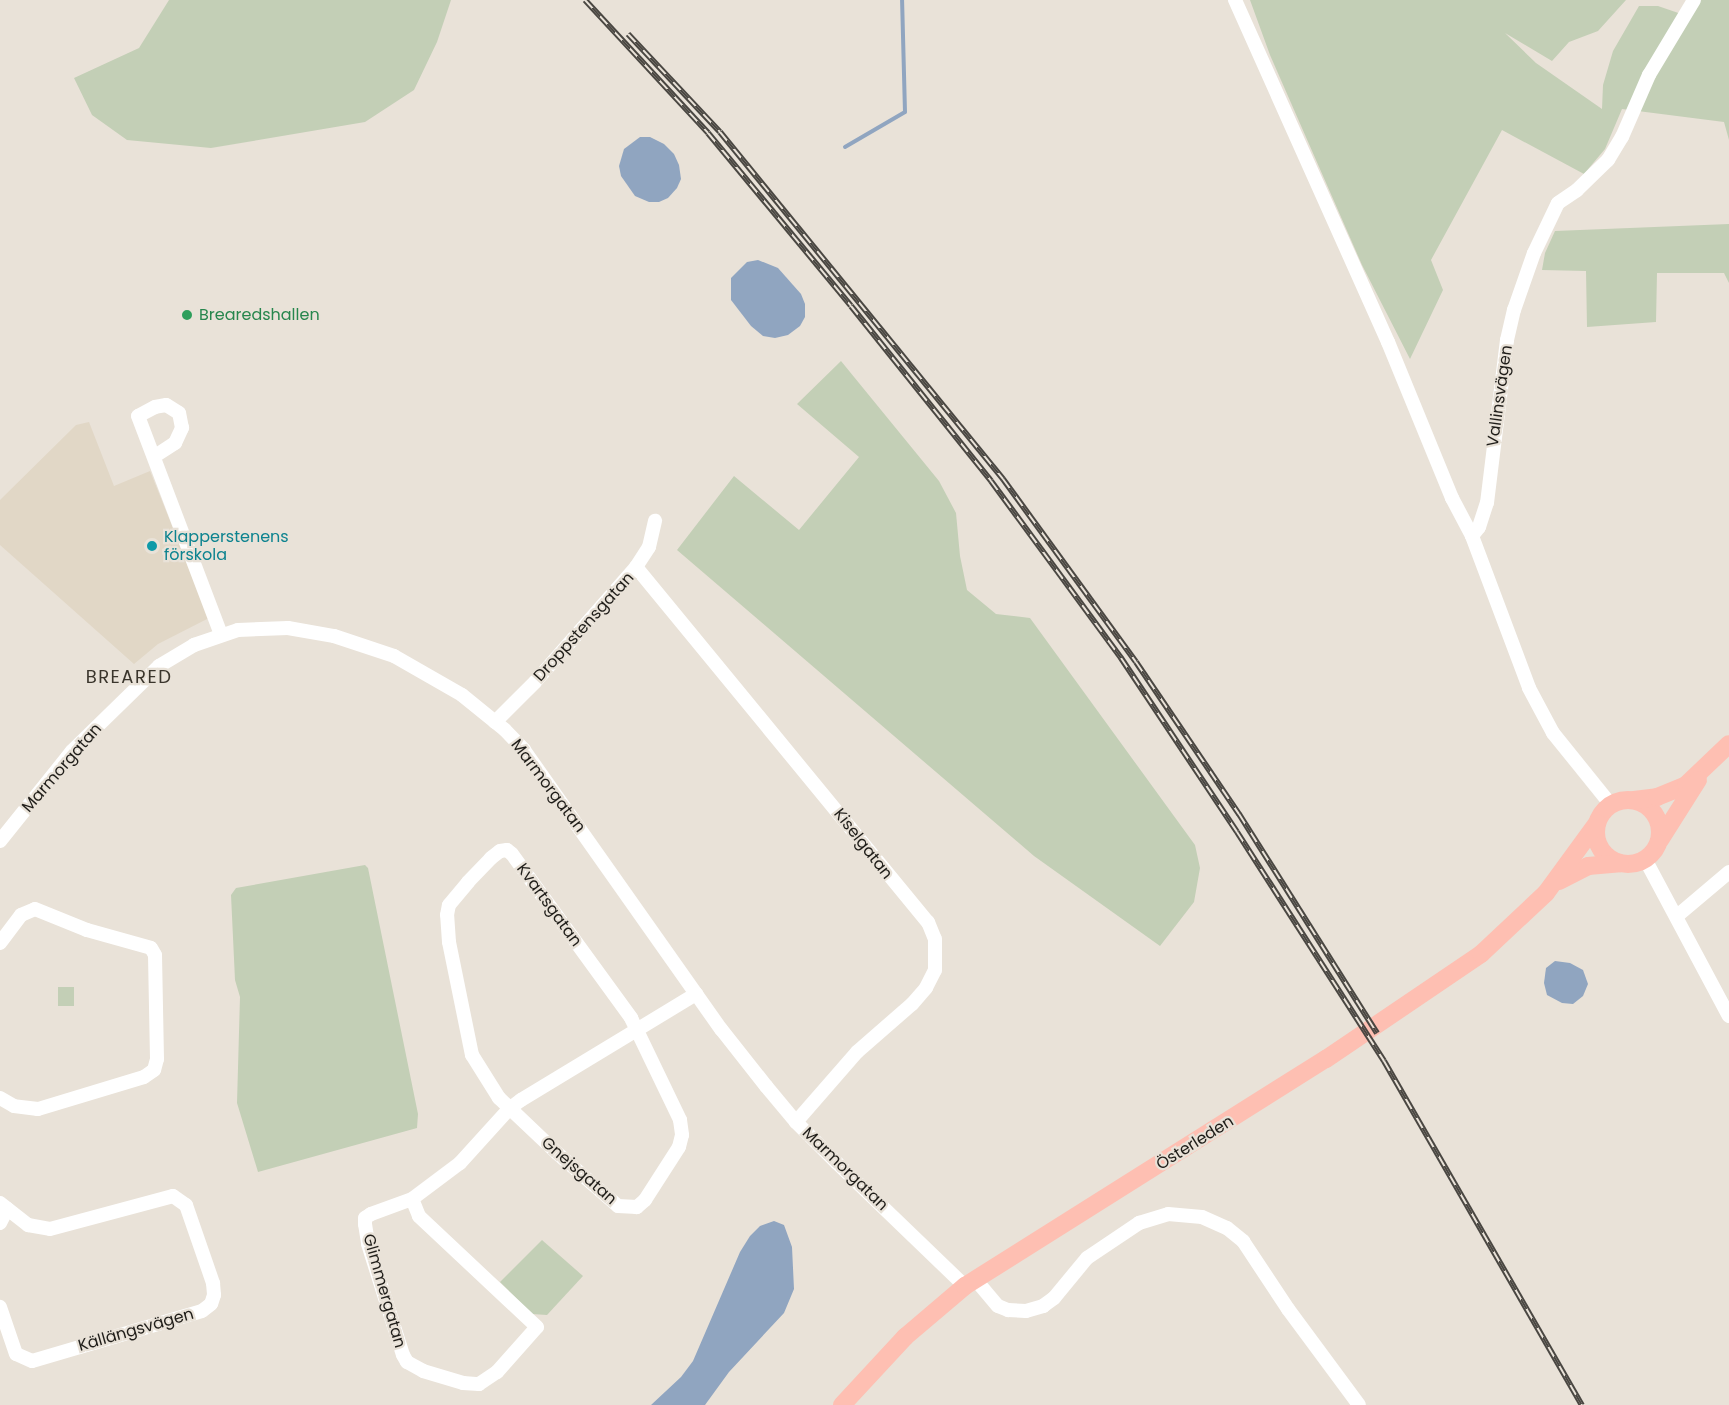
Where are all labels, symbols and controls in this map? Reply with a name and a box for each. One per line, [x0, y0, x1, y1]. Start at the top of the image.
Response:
place label: Brearedshallen [199, 305, 320, 325]
marker: Brearedshallen [180, 308, 194, 322]
street label: Vallinsvägen [1483, 344, 1517, 448]
place label: Klapperstenens förskola [164, 527, 289, 565]
marker: Klapperstenens förskola [145, 539, 159, 553]
street label: Droppstensgatan [530, 568, 638, 686]
district label: BREARED [86, 666, 172, 688]
street label: Marmorgatan [18, 720, 106, 816]
street label: Marmorgatan [507, 736, 589, 836]
street label: Kiselgatan [830, 805, 896, 883]
street label: Kvartsgatan [512, 860, 586, 950]
street label: Österleden [1153, 1112, 1237, 1174]
street label: Marmorgatan [798, 1123, 892, 1215]
street label: Gnejsgatan [537, 1133, 621, 1209]
street label: Glimmergatan [359, 1232, 409, 1350]
street label: Källängsvägen [76, 1304, 196, 1356]

